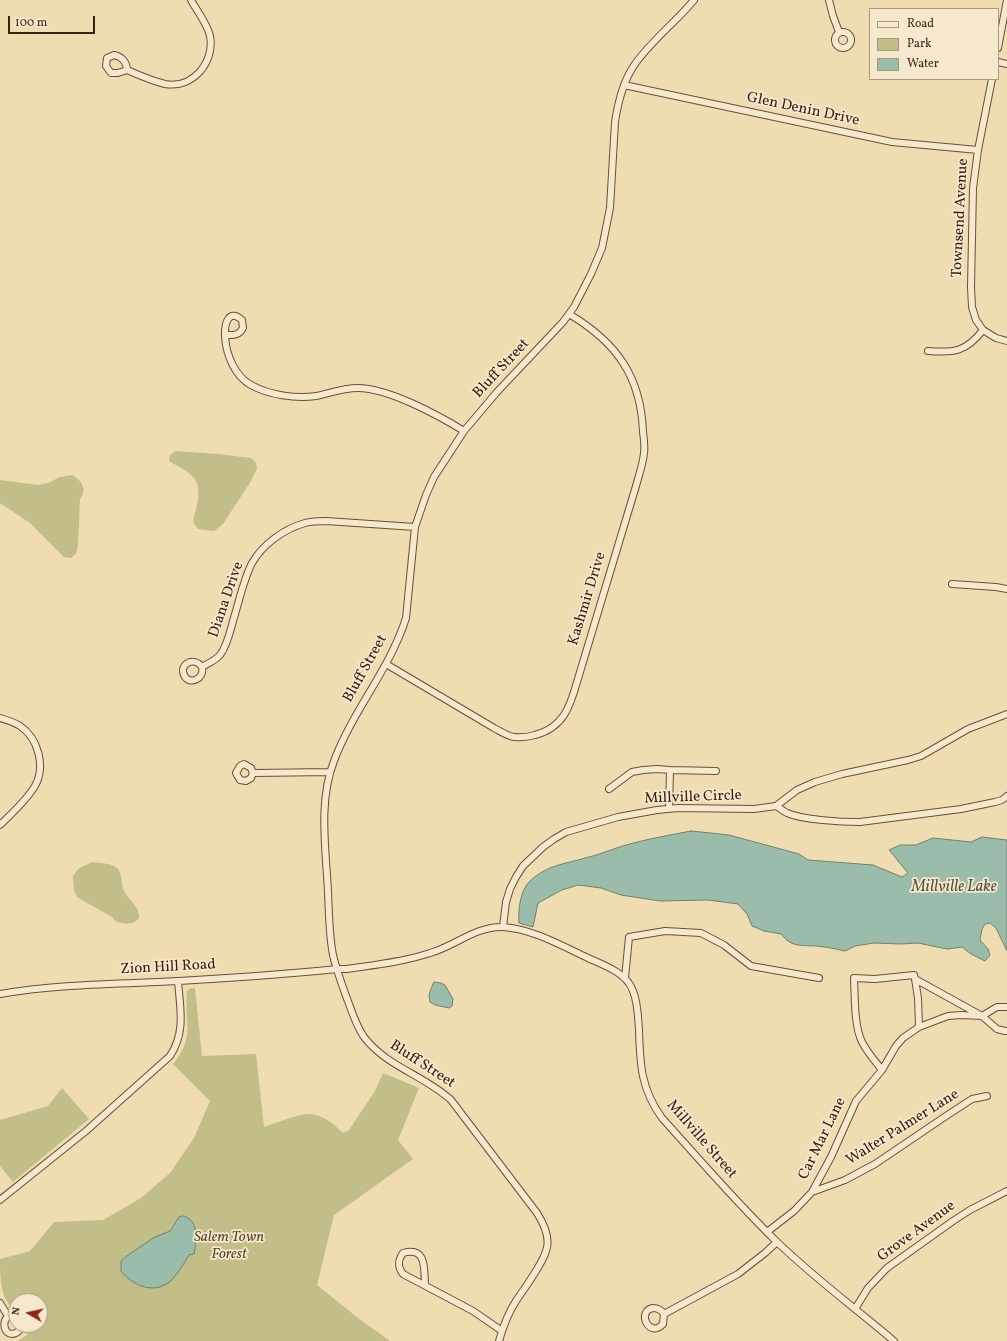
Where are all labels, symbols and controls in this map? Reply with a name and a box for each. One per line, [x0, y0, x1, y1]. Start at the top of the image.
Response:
scale bar [10, 8, 97, 34]
legend [869, 8, 999, 80]
text: 100 m [15, 15, 47, 31]
text: Road [907, 16, 934, 32]
text: Park [907, 36, 932, 52]
text: Water [907, 56, 939, 72]
street label: Glen Denin Drive [745, 89, 861, 131]
street label: Townsend Avenue [949, 158, 973, 278]
street label: Bluff Street [470, 336, 534, 402]
street label: Kashmir Drive [565, 550, 611, 648]
street label: Diana Drive [206, 560, 248, 640]
street label: Bluff Street [340, 632, 392, 706]
street label: Millville Circle [644, 787, 742, 809]
water label: Millville Lake [911, 878, 997, 898]
street label: Zion Hill Road [120, 957, 216, 979]
street label: Bluff Street [386, 1037, 458, 1093]
street label: Walter Palmer Lane [843, 1086, 963, 1170]
street label: Car Mar Lane [795, 1095, 851, 1183]
street label: Millville Street [662, 1097, 740, 1183]
street label: Grove Avenue [874, 1198, 960, 1266]
park label: Salem Town Forest [194, 1229, 264, 1264]
north arrow [8, 1293, 48, 1333]
text: N [9, 1306, 25, 1316]

